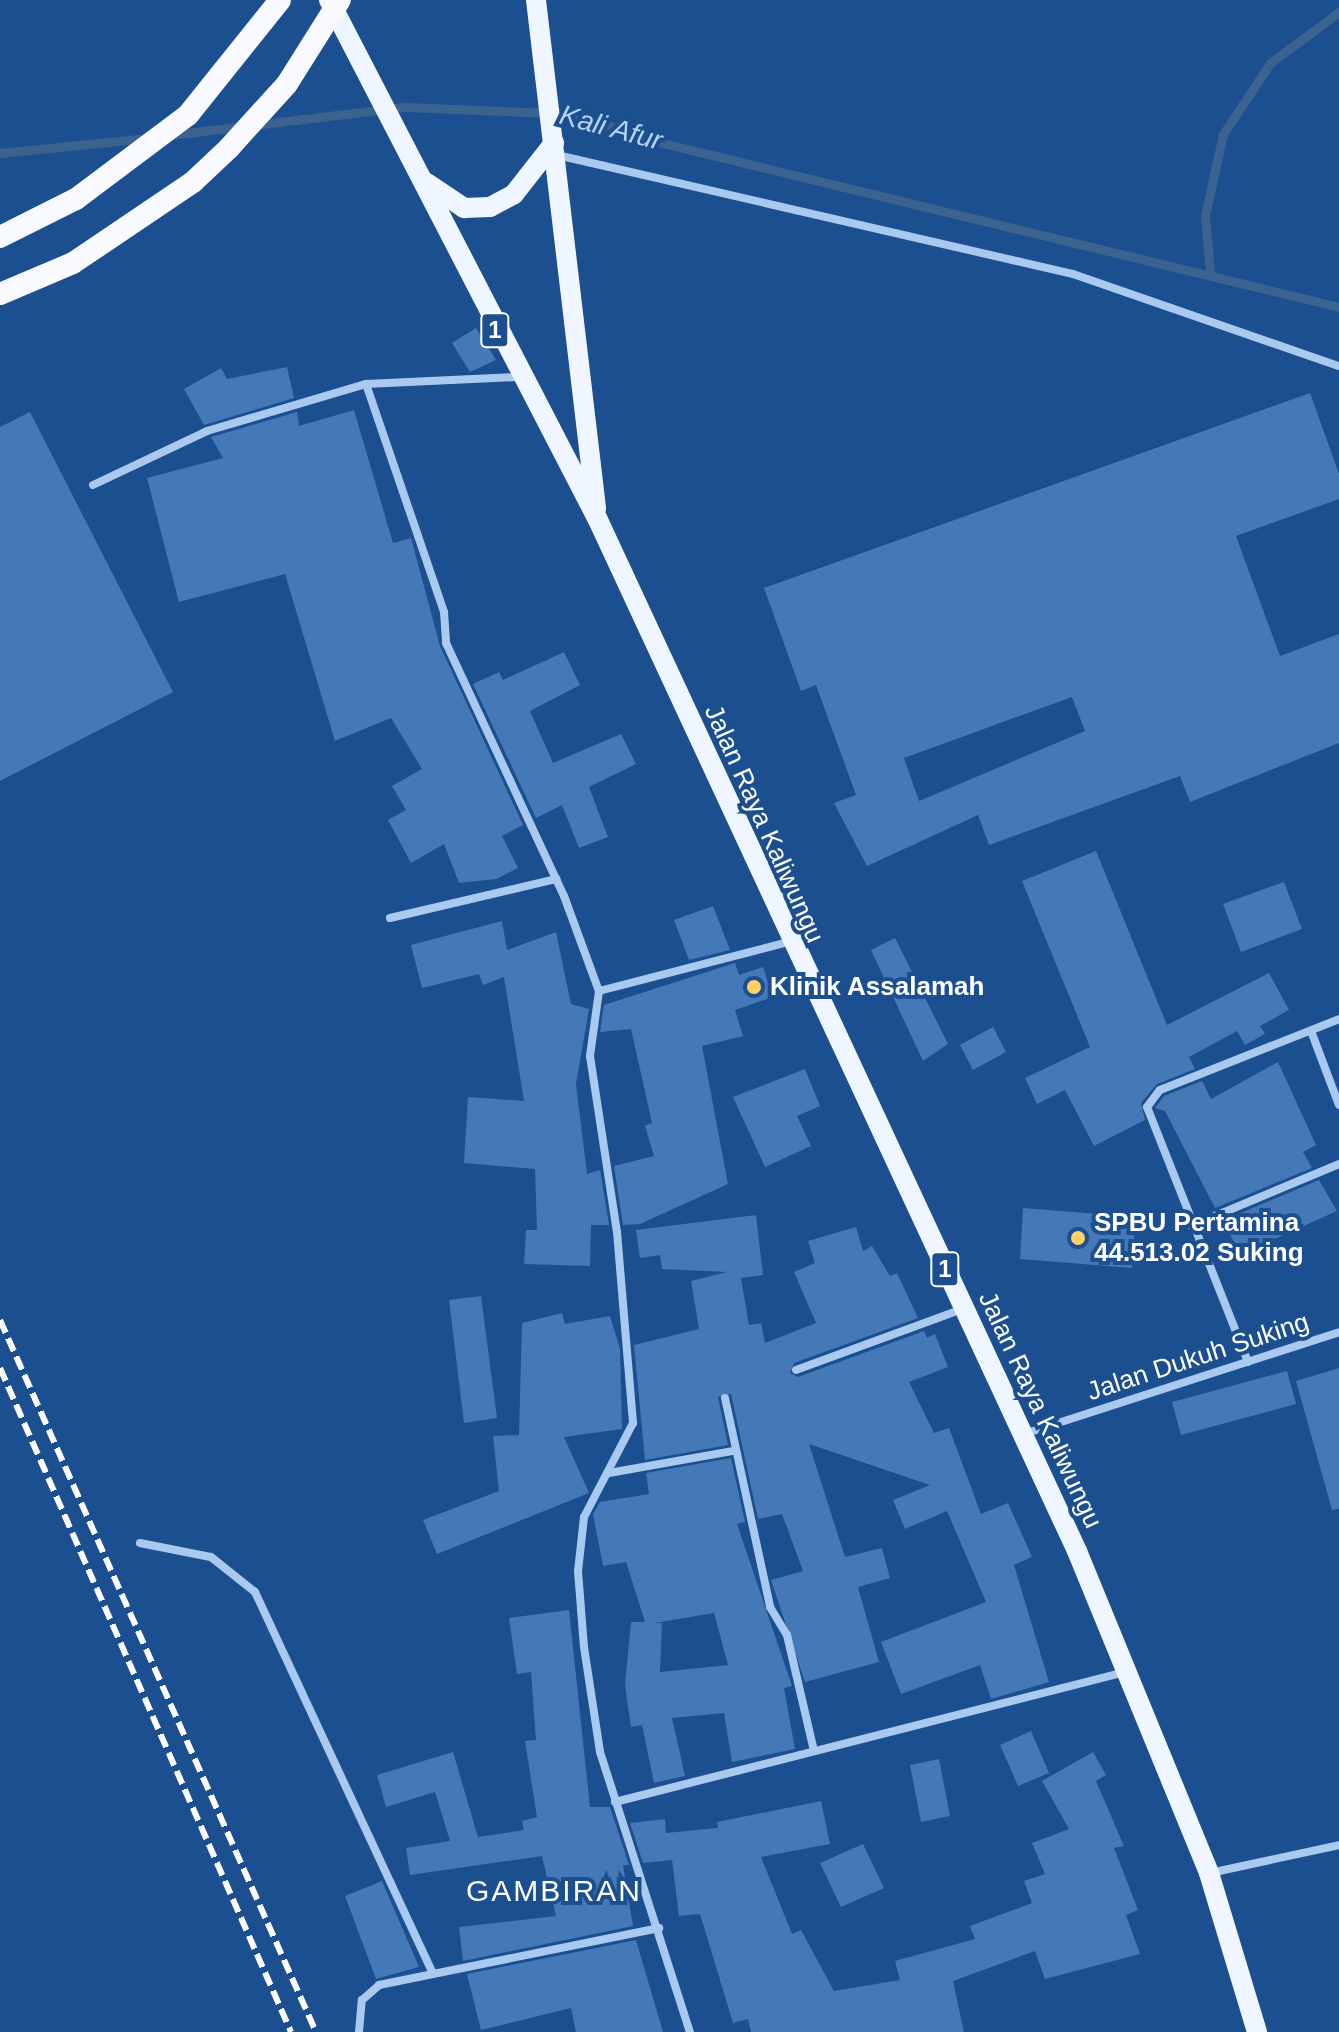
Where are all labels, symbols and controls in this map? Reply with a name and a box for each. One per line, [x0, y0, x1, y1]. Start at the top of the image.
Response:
water label: Kali Afur [556, 98, 666, 158]
road number: 1 [479, 310, 511, 350]
street label: Jalan Raya Kaliwungu [697, 700, 831, 948]
place label: Klinik Assalamah [770, 971, 985, 1003]
marker: Klinik Assalamah [745, 978, 763, 996]
place label: SPBU Pertamina 44.513.02 Suking [1094, 1207, 1304, 1268]
marker: SPBU Pertamina 44.513.02 Suking [1069, 1229, 1087, 1247]
road number: 1 [929, 1249, 961, 1289]
street label: Jalan Raya Kaliwungu [971, 1287, 1109, 1533]
street label: Jalan Dukuh Suking [1083, 1306, 1313, 1408]
district label: GAMBIRAN [466, 1873, 642, 1909]

